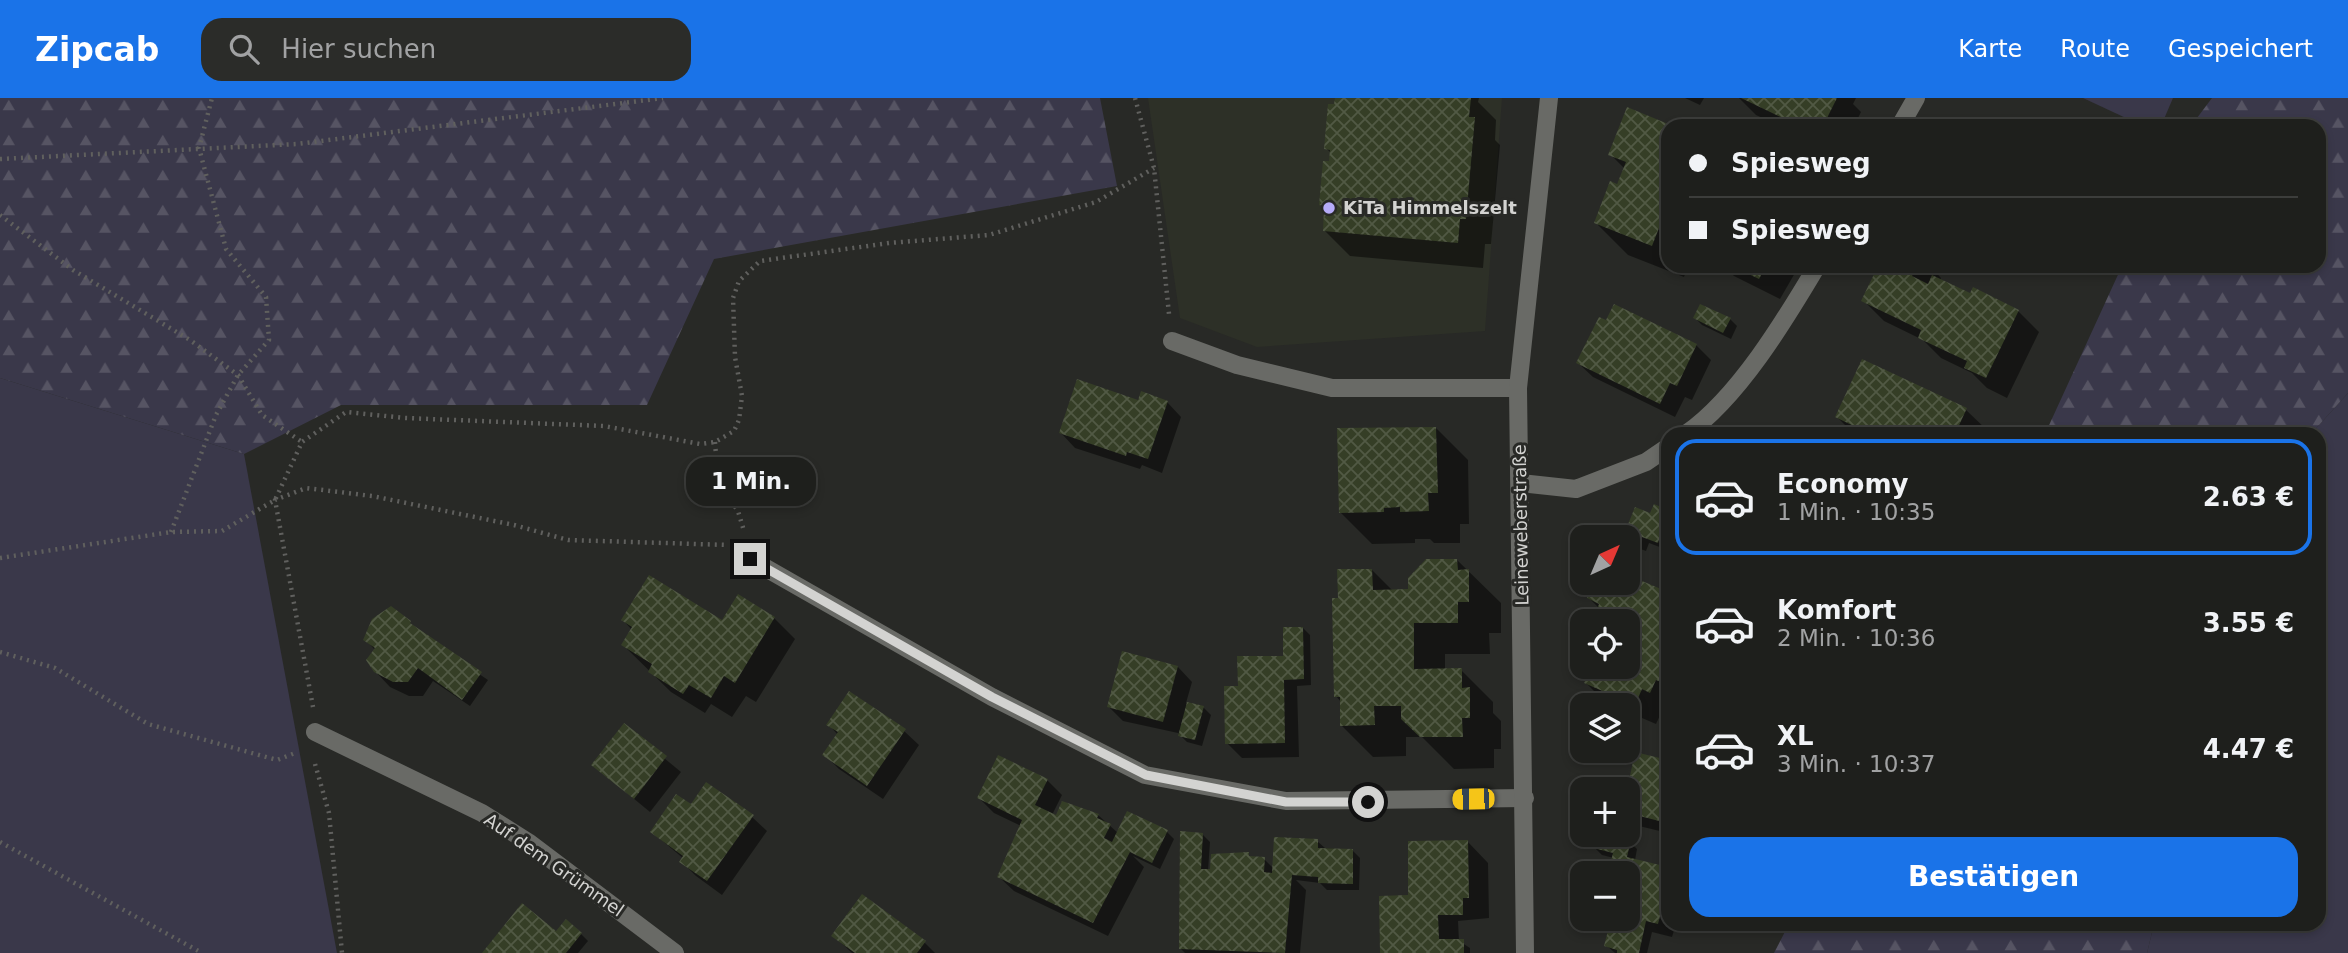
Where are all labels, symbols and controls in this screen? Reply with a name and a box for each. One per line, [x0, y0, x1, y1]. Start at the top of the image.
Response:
search box [201, 18, 691, 81]
text: Zipcab [35, 30, 159, 69]
icon: search [225, 30, 263, 68]
text: Hier suchen [281, 34, 436, 64]
text: Karte [1958, 35, 2022, 63]
text: Route [2060, 35, 2130, 63]
text: Gespeichert [2168, 35, 2313, 63]
text: Spiesweg [1731, 148, 1871, 178]
place label: KiTa Himmelszelt [1343, 197, 1517, 218]
marker: KiTa Himmelszelt [1321, 200, 1337, 216]
text: Spiesweg [1731, 215, 1871, 245]
street label: Leineweberstraße [1509, 444, 1532, 606]
callout: 1 Min. [685, 458, 815, 506]
icon: car [1693, 466, 1756, 529]
text: 1 Min. [711, 468, 791, 494]
text: Economy [1777, 469, 1908, 499]
text: 2.63 € [2203, 482, 2294, 512]
text: 1 Min. · 10:35 [1777, 499, 1935, 525]
north arrow [1570, 525, 1640, 595]
map controls [1570, 525, 1640, 931]
route end [734, 543, 766, 575]
icon: car [1693, 592, 1756, 655]
text: Komfort [1777, 595, 1896, 625]
text: 3.55 € [2203, 608, 2294, 638]
button: locate [1570, 609, 1640, 679]
text: 2 Min. · 10:36 [1777, 625, 1935, 651]
button: layers [1570, 693, 1640, 763]
icon: car [1693, 718, 1756, 781]
text: XL [1777, 721, 1814, 751]
text: 4.47 € [2203, 734, 2294, 764]
text: 3 Min. · 10:37 [1777, 751, 1935, 777]
button: + [1570, 777, 1640, 847]
route start [1352, 786, 1384, 818]
car [1452, 788, 1495, 810]
street label: Auf dem Grümmel [481, 809, 628, 921]
button: Bestätigen [1689, 837, 2298, 917]
button: − [1570, 861, 1640, 931]

